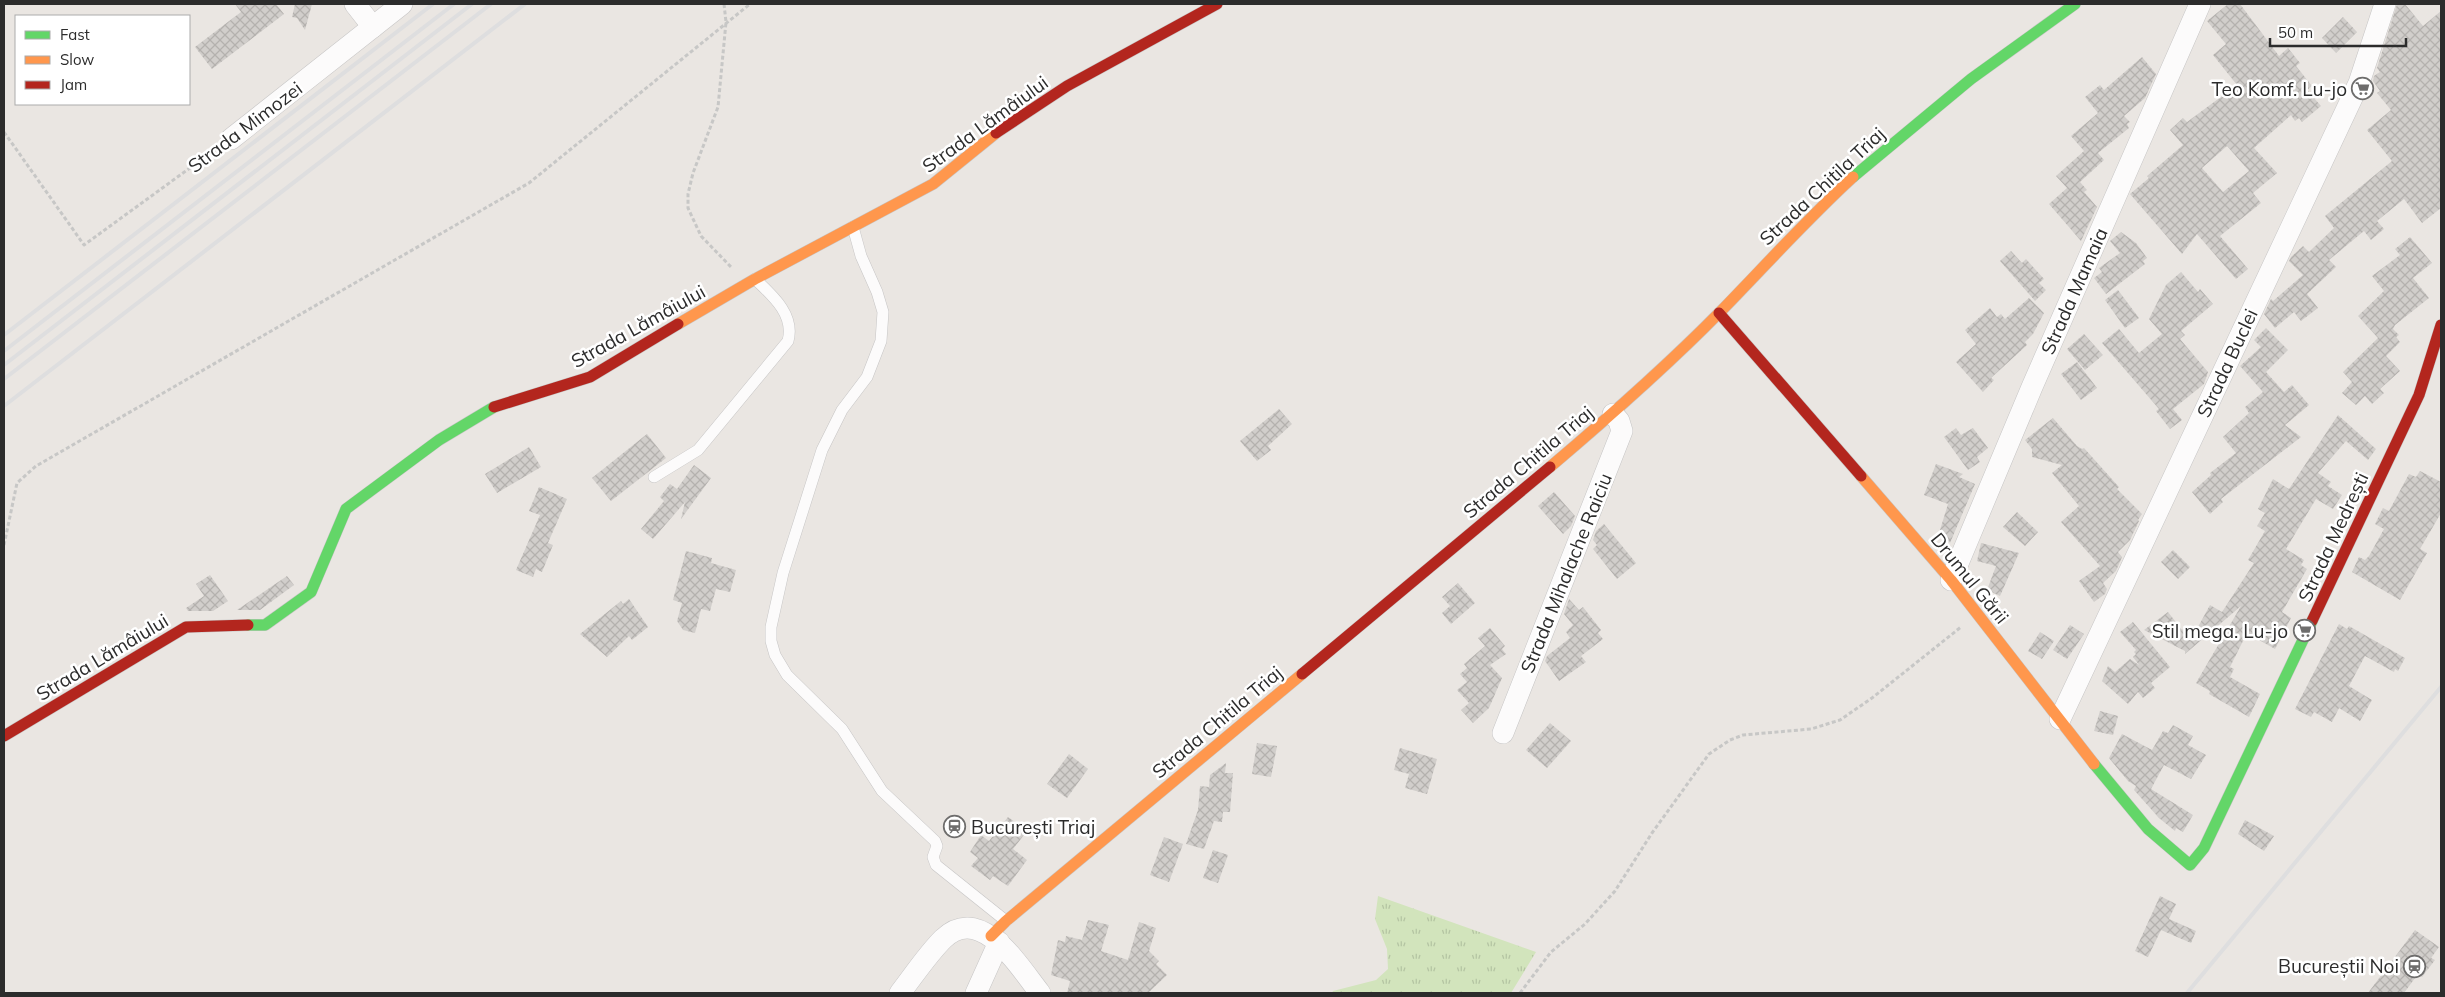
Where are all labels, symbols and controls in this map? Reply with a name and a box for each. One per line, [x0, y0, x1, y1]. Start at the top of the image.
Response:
legend [15, 15, 190, 105]
scale bar [2270, 15, 2406, 47]
text: 50 m [2278, 23, 2313, 42]
text: Fast [60, 25, 90, 44]
text: Slow [60, 50, 94, 69]
street label: Strada Lămâiului [917, 70, 1053, 178]
text: Jam [60, 75, 87, 94]
street label: Strada Mimozei [183, 76, 307, 178]
place label: Teo Komf. Lu-jo [2212, 77, 2347, 101]
supermarket icon: Teo Komf. Lu-jo [2351, 77, 2375, 101]
street label: Strada Chitila Triaj [1754, 122, 1890, 250]
street label: Strada Mamaia [2035, 224, 2113, 358]
street label: Strada Lămâiului [567, 279, 709, 373]
street label: Strada Buclei [2191, 305, 2263, 421]
street label: Strada Chitila Triaj [1458, 401, 1598, 523]
street label: Strada Medrești [2293, 468, 2374, 606]
street label: Strada Mihalache Raiciu [1515, 470, 1617, 676]
street label: Drumul Gării [1926, 528, 2014, 628]
street label: Strada Lămâiului [32, 608, 172, 706]
place label: Stil mega. Lu-jo [2152, 619, 2288, 643]
supermarket icon: Stil mega. Lu-jo [2292, 619, 2316, 643]
street label: Strada Chitila Triaj [1147, 661, 1287, 783]
station icon: București Triaj [943, 815, 967, 839]
place label: București Triaj [971, 815, 1095, 840]
place label: Bucureștii Noi [2278, 954, 2399, 979]
station icon: Bucureștii Noi [2403, 954, 2427, 978]

